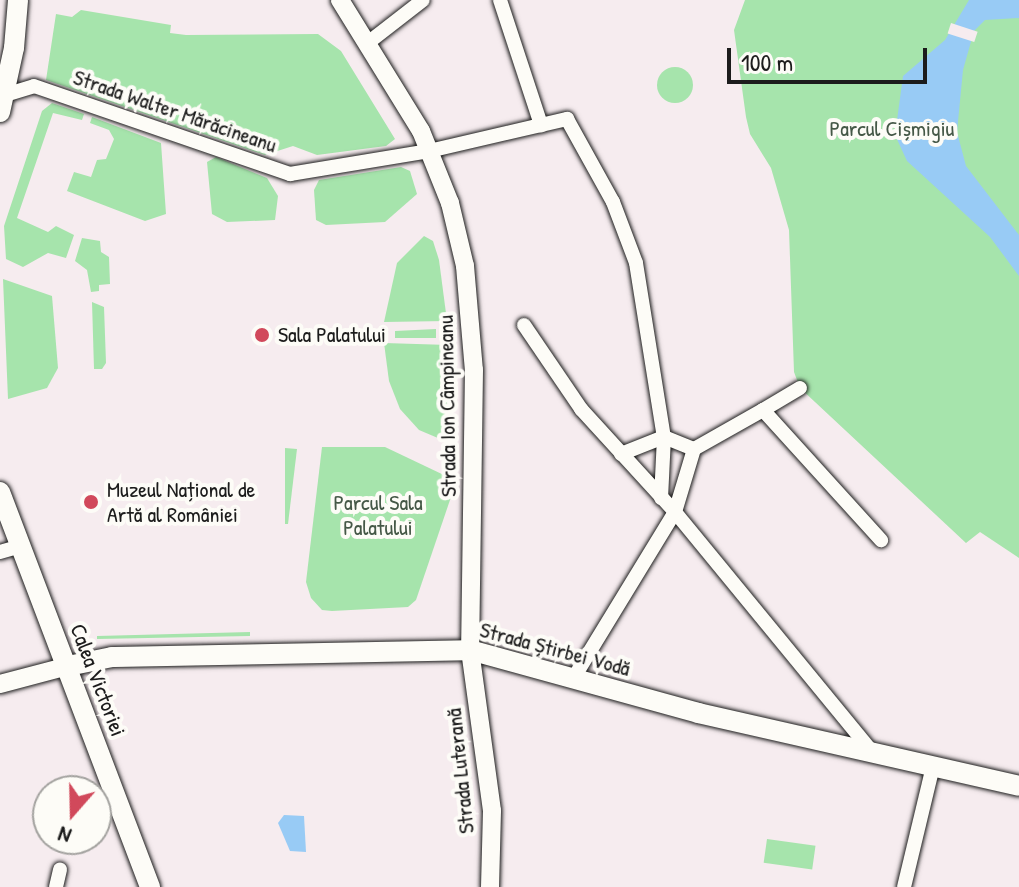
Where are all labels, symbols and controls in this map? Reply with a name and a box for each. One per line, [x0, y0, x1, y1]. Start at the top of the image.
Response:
scale bar [731, 32, 931, 82]
text: 100 m [741, 46, 793, 78]
street label: Strada Walter Mărăcineanu [70, 64, 280, 158]
park label: Parcul Cișmigiu [830, 116, 954, 142]
street label: Strada Ion Câmpineanu [432, 315, 462, 497]
place label: Sala Palatului [278, 322, 386, 348]
marker: Sala Palatului [253, 326, 271, 344]
place label: Muzeul Național de Artă al României [107, 476, 255, 528]
park label: Parcul Sala Palatului [333, 489, 423, 540]
marker: Muzeul Național de Artă al României [82, 493, 100, 511]
street label: Strada Știrbei Vodă [477, 616, 633, 682]
street label: Calea Victoriei [64, 620, 132, 740]
street label: Strada Luterană [440, 707, 480, 835]
north arrow [32, 775, 112, 855]
text: N [54, 820, 75, 852]

